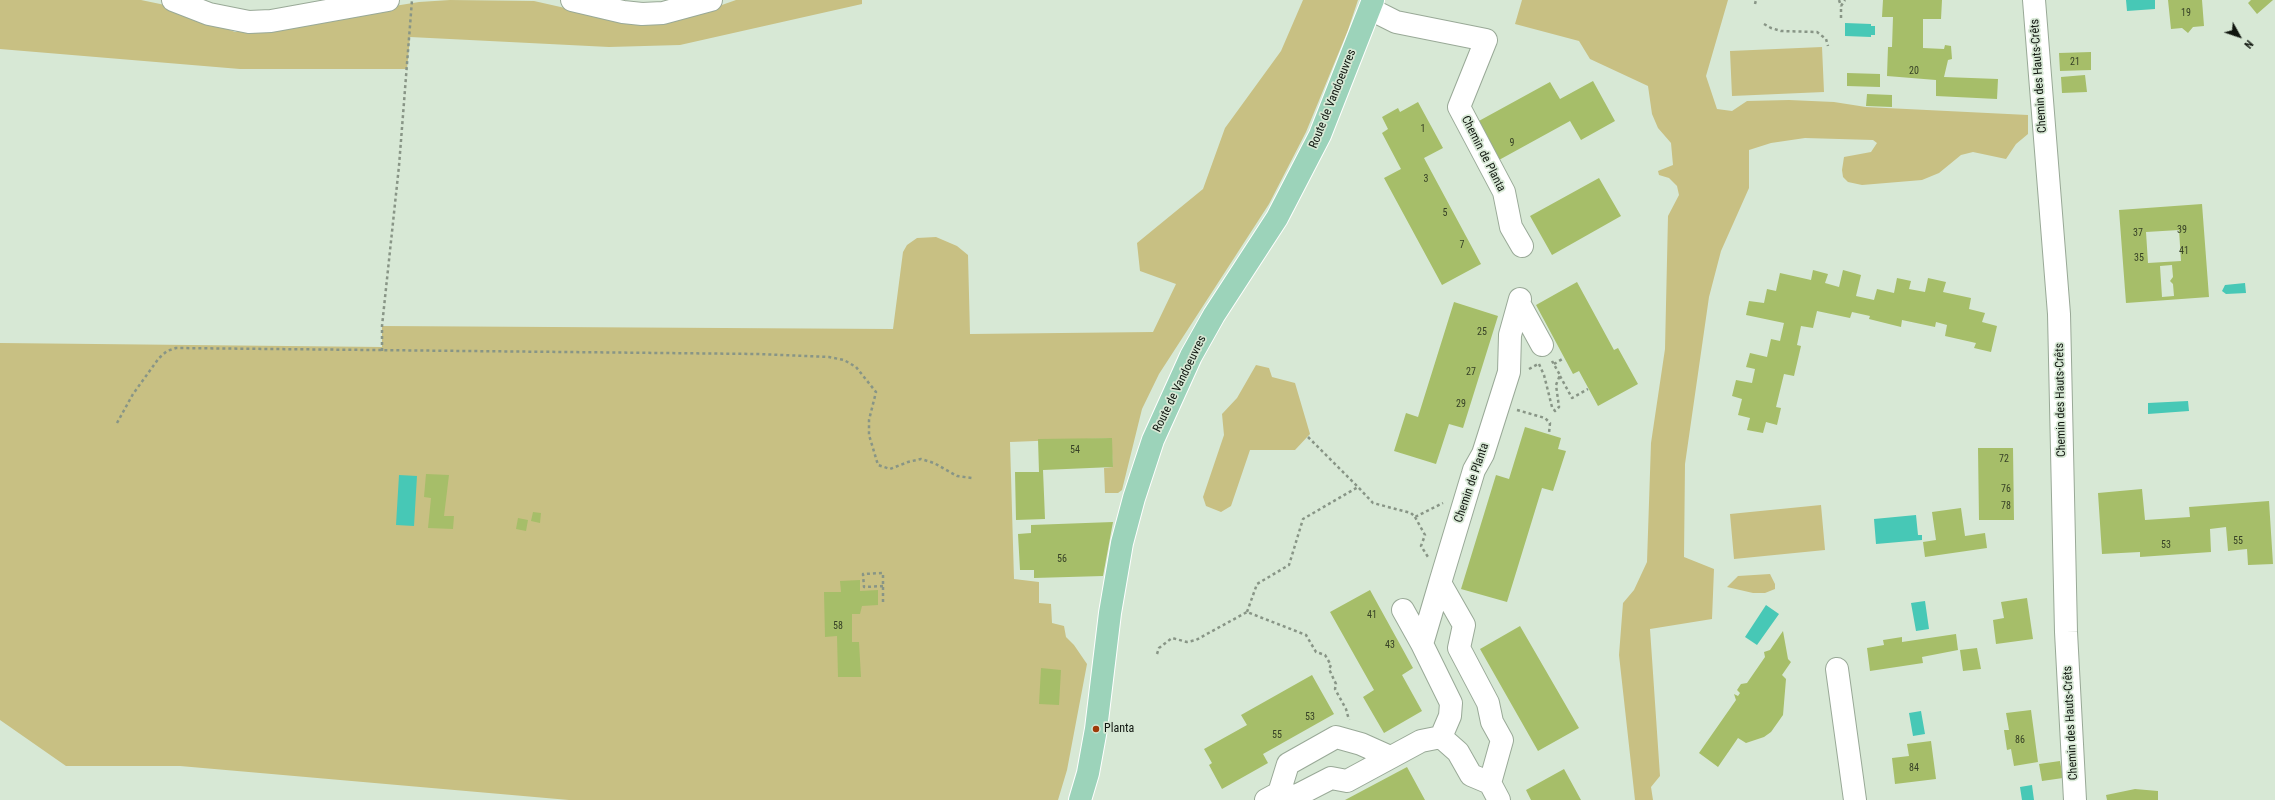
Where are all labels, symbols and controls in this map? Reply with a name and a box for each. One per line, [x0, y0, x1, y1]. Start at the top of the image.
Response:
house number: 19 [2181, 7, 2191, 19]
north arrow [2219, 16, 2259, 56]
street label: Chemin des Hauts-Crêts [2028, 18, 2050, 134]
text: N [2241, 37, 2256, 51]
street label: Route de Vandoeuvres [1307, 47, 1359, 151]
house number: 21 [2070, 56, 2080, 68]
house number: 20 [1909, 65, 1919, 77]
street label: Chemin de Planta [1458, 114, 1508, 194]
house number: 1 [1421, 123, 1425, 135]
house number: 9 [1510, 137, 1514, 149]
house number: 3 [1424, 173, 1428, 185]
house number: 5 [1443, 207, 1447, 219]
house number: 39 [2177, 224, 2187, 236]
house number: 37 [2133, 227, 2143, 239]
house number: 7 [1460, 239, 1464, 251]
house number: 41 [2179, 245, 2189, 257]
house number: 35 [2134, 252, 2144, 264]
house number: 25 [1477, 326, 1487, 338]
street label: Route de Vandoeuvres [1150, 333, 1210, 435]
street label: Chemin des Hauts-Crêts [2053, 343, 2069, 457]
house number: 27 [1466, 366, 1476, 378]
house number: 29 [1456, 398, 1466, 410]
street label: Chemin de Planta [1452, 441, 1492, 525]
house number: 54 [1070, 444, 1080, 456]
house number: 72 [1999, 453, 2009, 465]
house number: 76 [2001, 483, 2011, 495]
house number: 78 [2001, 500, 2011, 512]
house number: 55 [2233, 535, 2243, 547]
house number: 53 [2161, 539, 2171, 551]
house number: 56 [1057, 553, 1067, 565]
house number: 41 [1367, 609, 1377, 621]
house number: 58 [833, 620, 843, 632]
house number: 43 [1385, 639, 1395, 651]
street label: Chemin des Hauts-Crêts [2061, 666, 2081, 780]
house number: 53 [1305, 711, 1315, 723]
place label: Planta [1104, 722, 1134, 736]
marker: Planta [1091, 724, 1101, 734]
house number: 55 [1272, 729, 1282, 741]
house number: 86 [2015, 734, 2025, 746]
house number: 84 [1909, 762, 1919, 774]

